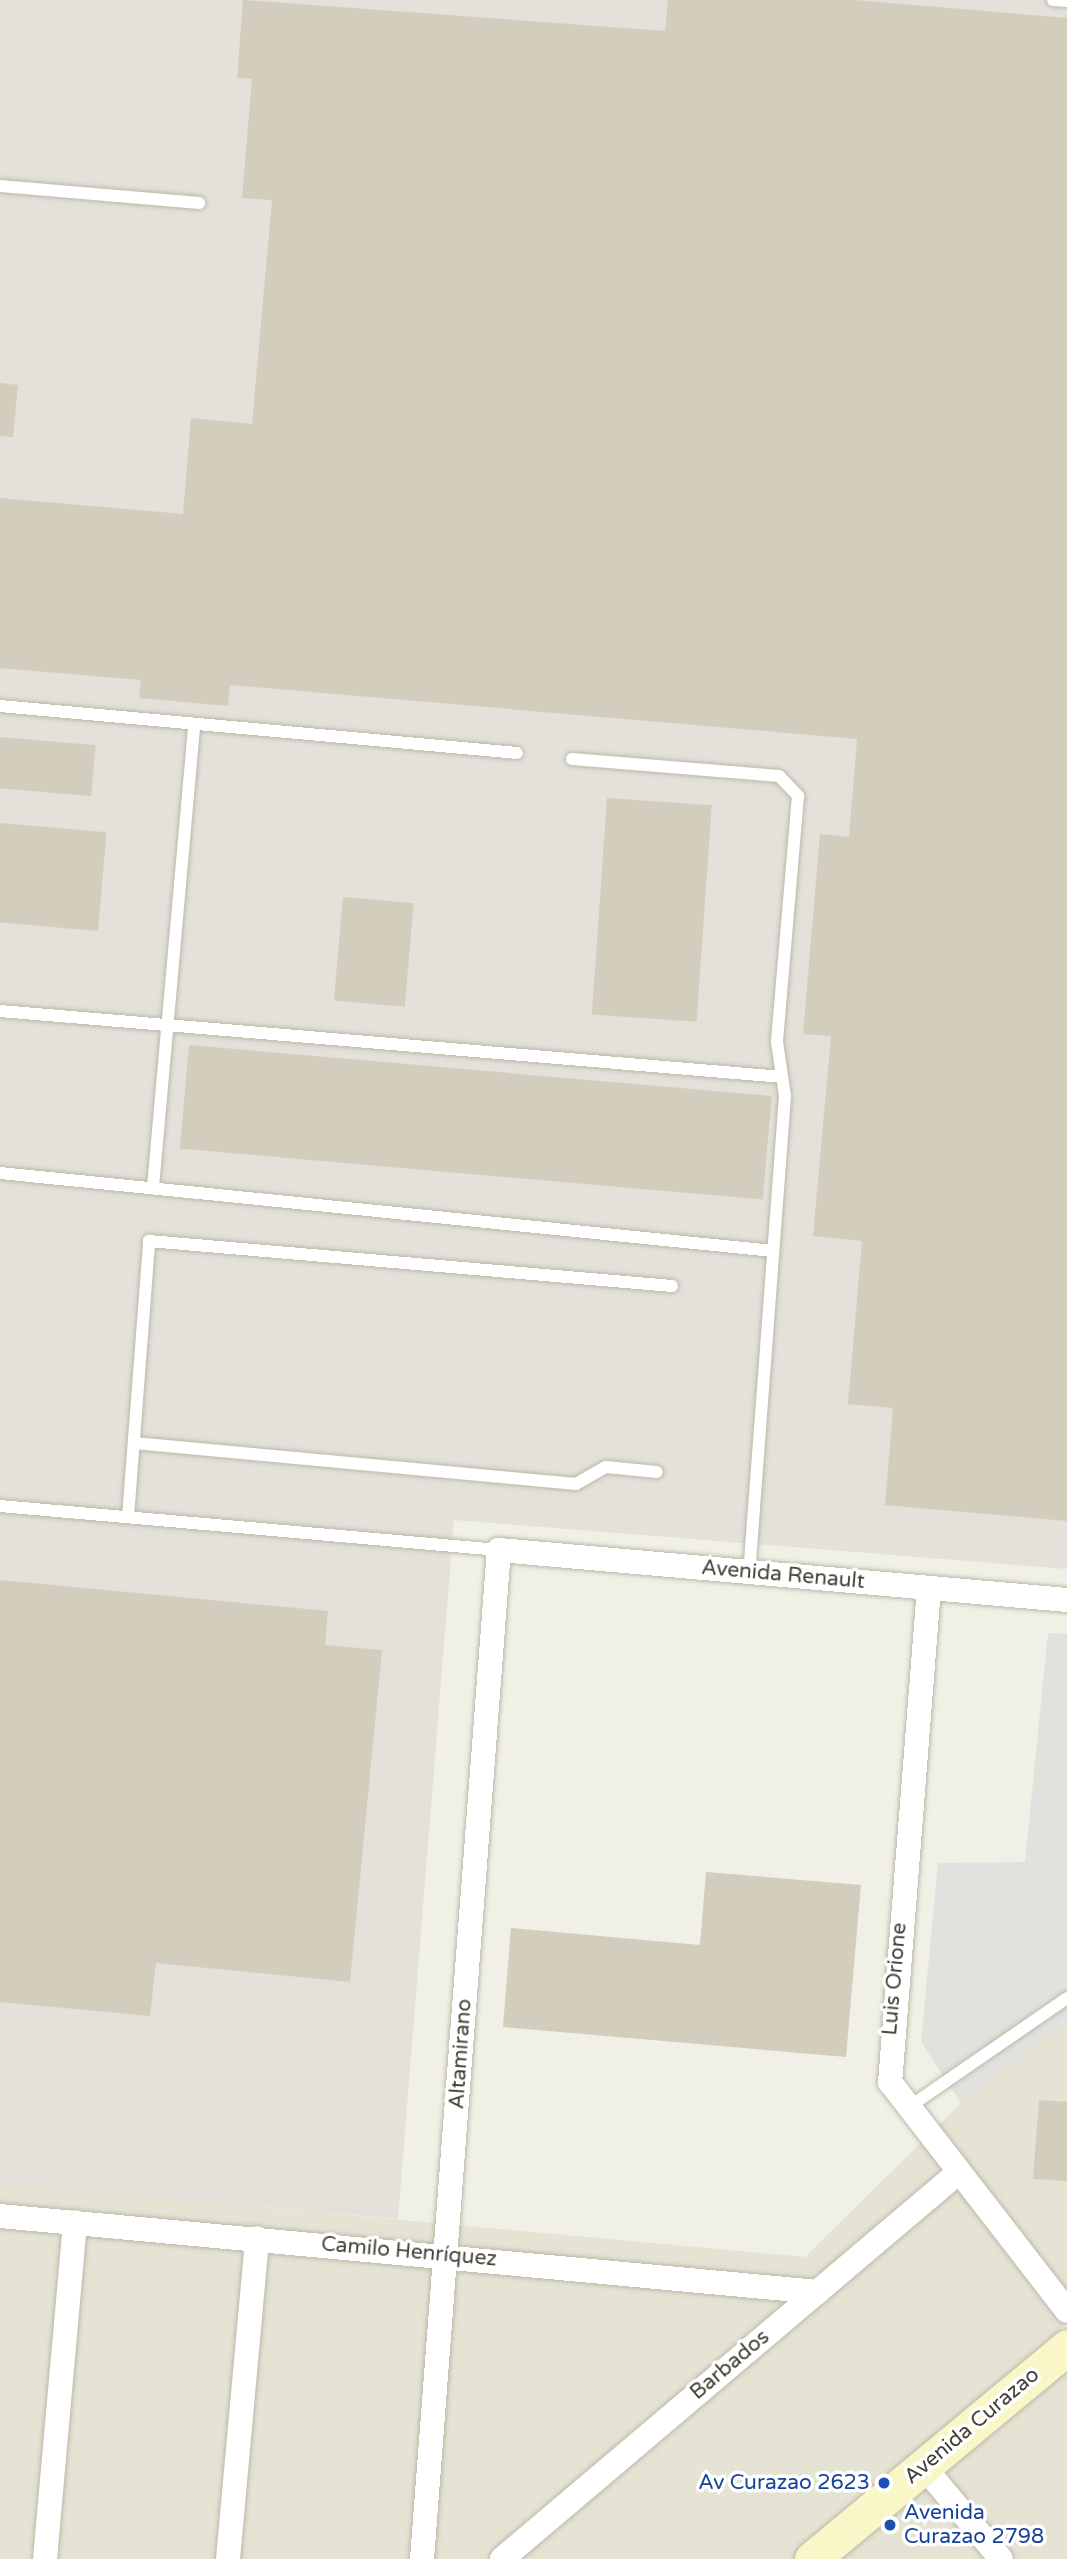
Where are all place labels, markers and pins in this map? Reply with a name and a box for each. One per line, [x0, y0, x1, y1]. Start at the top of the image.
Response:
place label: Av Curazao 2623 [698, 2470, 870, 2496]
marker: Av Curazao 2623 [876, 2475, 892, 2491]
place label: Avenida Curazao 2798 [904, 2500, 1044, 2550]
marker: Avenida Curazao 2798 [882, 2517, 898, 2533]

